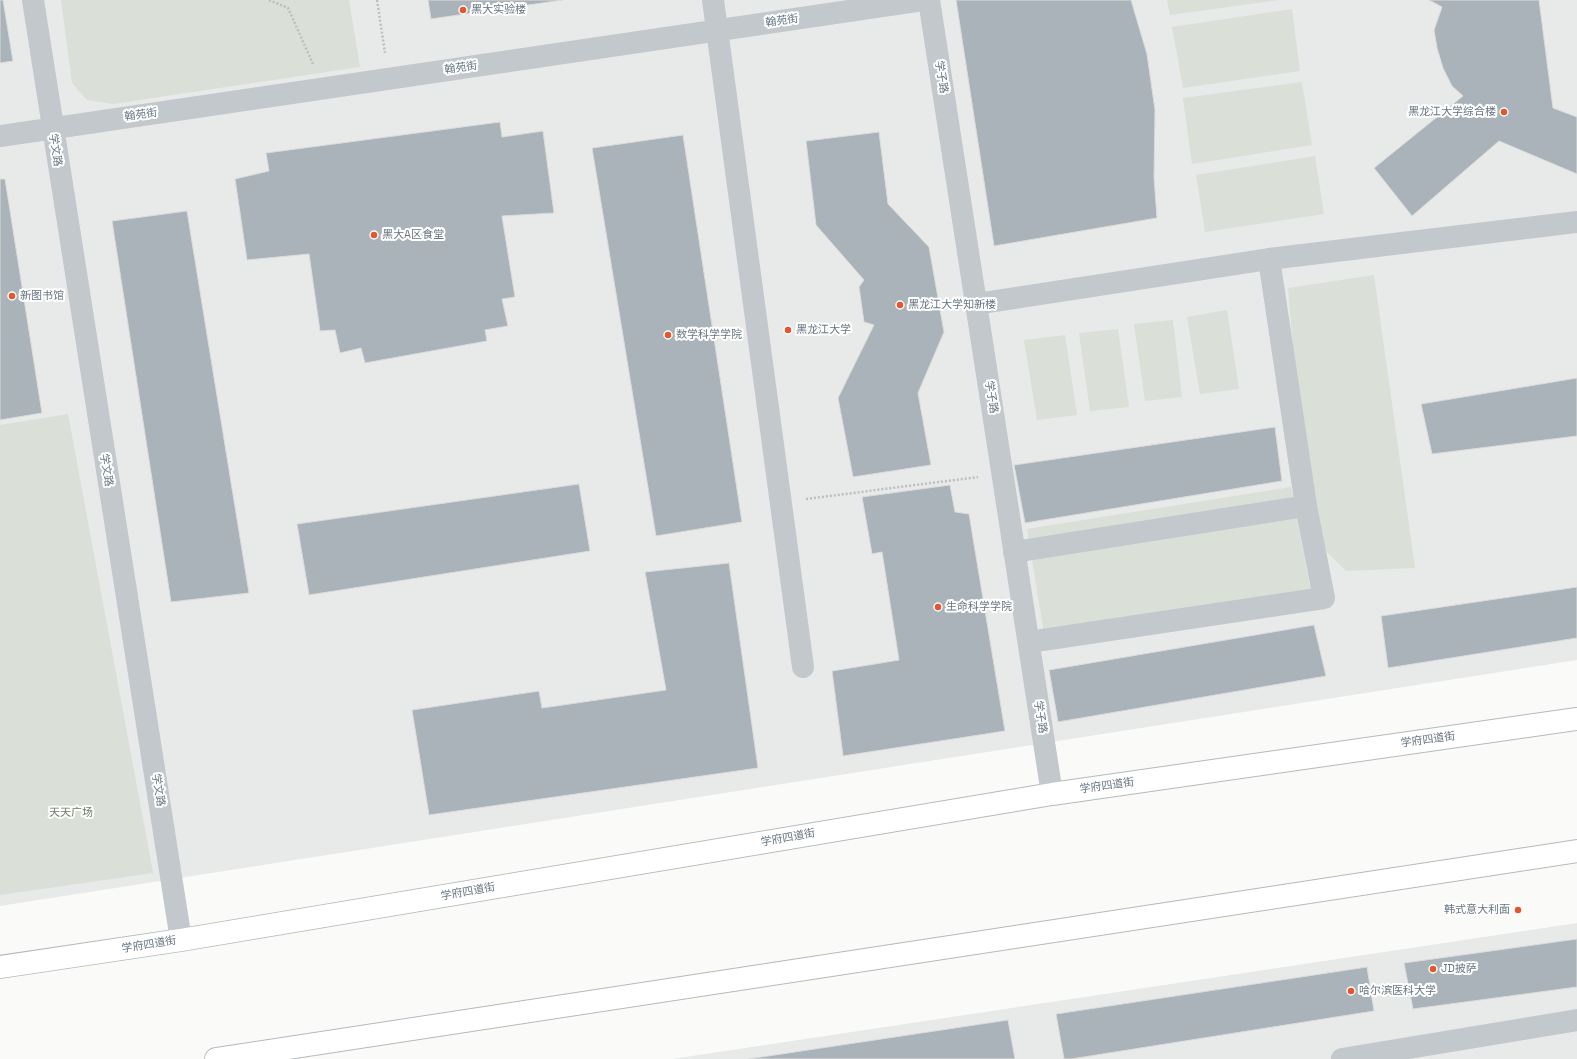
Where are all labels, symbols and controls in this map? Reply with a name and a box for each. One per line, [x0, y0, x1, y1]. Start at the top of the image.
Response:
place label: 黑大实验楼 [471, 3, 526, 17]
marker: 黑大实验楼 [458, 5, 468, 15]
street label: 翰苑街 [765, 12, 799, 30]
street label: 翰苑街 [444, 59, 478, 77]
street label: 学子路 [932, 60, 950, 94]
place label: 黑龙江大学综合楼 [1408, 105, 1496, 119]
street label: 翰苑街 [124, 106, 158, 124]
marker: 黑龙江大学综合楼 [1499, 107, 1509, 117]
street label: 学文路 [46, 133, 64, 167]
place label: 黑大A区食堂 [382, 228, 444, 242]
marker: 黑大A区食堂 [369, 230, 379, 240]
place label: 新图书馆 [20, 289, 64, 303]
marker: 新图书馆 [7, 291, 17, 301]
place label: 黑龙江大学知新楼 [908, 298, 996, 312]
marker: 黑龙江大学知新楼 [895, 300, 905, 310]
place label: 黑龙江大学 [796, 323, 851, 337]
marker: 黑龙江大学 [783, 325, 793, 335]
place label: 数学科学学院 [676, 328, 742, 342]
marker: 数学科学学院 [663, 330, 673, 340]
street label: 学子路 [982, 380, 1000, 414]
street label: 学文路 [97, 453, 115, 487]
place label: 生命科学学院 [946, 600, 1012, 614]
marker: 生命科学学院 [933, 602, 943, 612]
street label: 学子路 [1031, 700, 1049, 734]
street label: 学府四道街 [1400, 730, 1456, 750]
street label: 学文路 [149, 773, 167, 807]
street label: 学府四道街 [1079, 776, 1135, 796]
park label: 天天广场 [49, 806, 93, 820]
street label: 学府四道街 [760, 827, 816, 849]
street label: 学府四道街 [440, 881, 496, 903]
place label: 韩式意大利面 [1444, 903, 1510, 917]
marker: 韩式意大利面 [1513, 905, 1523, 915]
street label: 学府四道街 [121, 934, 177, 956]
place label: JD披萨 [1441, 962, 1477, 976]
marker: JD披萨 [1428, 964, 1438, 974]
place label: 哈尔滨医科大学 [1359, 984, 1436, 998]
marker: 哈尔滨医科大学 [1346, 986, 1356, 996]

